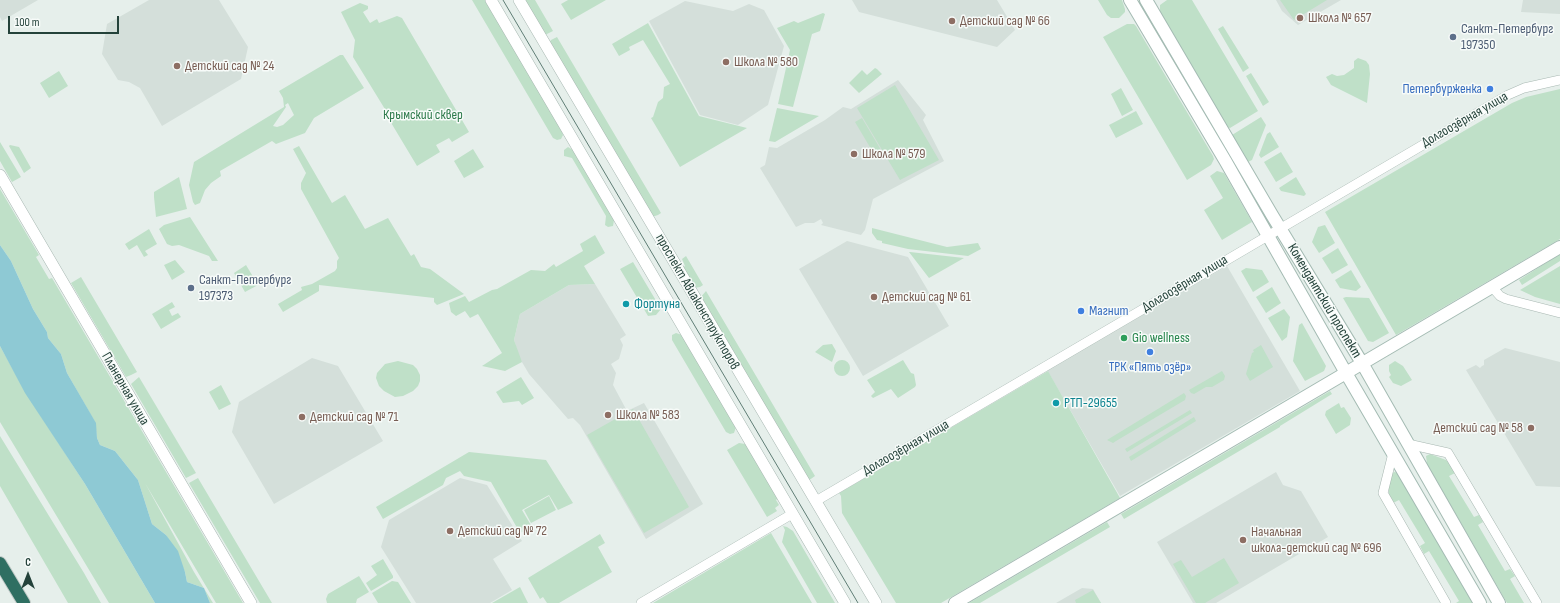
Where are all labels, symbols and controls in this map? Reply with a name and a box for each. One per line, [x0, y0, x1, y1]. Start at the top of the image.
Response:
scale bar [10, 8, 121, 34]
place label: Школа № 657 [1308, 10, 1371, 26]
place label: Детский сад № 66 [960, 13, 1050, 29]
marker: Школа № 657 [1295, 13, 1305, 23]
text: 100 m [15, 15, 40, 30]
marker: Детский сад № 66 [947, 16, 957, 26]
place label: Санкт-Петербург 197350 [1461, 21, 1553, 54]
marker: Санкт-Петербург 197350 [1448, 32, 1458, 42]
place label: Школа № 580 [734, 54, 798, 70]
marker: Школа № 580 [721, 57, 731, 67]
place label: Детский сад № 24 [185, 58, 274, 74]
marker: Детский сад № 24 [172, 61, 182, 71]
place label: Петербурженка [1402, 81, 1482, 97]
marker: Петербурженка [1485, 84, 1495, 94]
street label: Долгоозёрная улица [1419, 88, 1511, 152]
park label: Крымский сквер [383, 107, 463, 123]
place label: Школа № 579 [862, 146, 925, 162]
marker: Школа № 579 [849, 149, 859, 159]
street label: проспект Авиаконструкторов [651, 231, 743, 373]
street label: Комендантский проспект [1283, 241, 1365, 361]
street label: Долгоозёрная улица [1139, 252, 1231, 316]
place label: Санкт-Петербург 197373 [199, 272, 291, 304]
marker: Санкт-Петербург 197373 [186, 283, 196, 293]
place label: Детский сад № 61 [882, 289, 971, 305]
marker: Детский сад № 61 [869, 292, 879, 302]
place label: Фортуна [634, 296, 680, 312]
marker: Фортуна [621, 299, 631, 309]
place label: Магнит [1089, 303, 1129, 319]
marker: Магнит [1076, 306, 1086, 316]
place label: Gio wellness [1132, 330, 1190, 346]
marker: Gio wellness [1119, 333, 1129, 343]
marker: ТРК «Пять озёр» [1145, 347, 1155, 357]
street label: Планерная улица [97, 350, 153, 428]
place label: ТРК «Пять озёр» [1109, 359, 1191, 375]
place label: РТП-29655 [1064, 395, 1117, 411]
marker: РТП-29655 [1051, 398, 1061, 408]
place label: Школа № 583 [616, 407, 680, 423]
place label: Детский сад № 71 [310, 409, 398, 425]
marker: Школа № 583 [603, 410, 613, 420]
marker: Детский сад № 71 [297, 412, 307, 422]
street label: Долгоозёрная улица [860, 416, 952, 480]
place label: Детский сад № 58 [1433, 420, 1523, 436]
marker: Детский сад № 58 [1526, 423, 1536, 433]
place label: Детский сад № 72 [458, 523, 547, 539]
place label: Начальная школа-детский сад № 696 [1251, 524, 1382, 556]
marker: Детский сад № 72 [445, 526, 455, 536]
marker: Начальная школа-детский сад № 696 [1238, 535, 1248, 545]
north arrow [8, 555, 48, 595]
text: С [25, 556, 31, 569]

